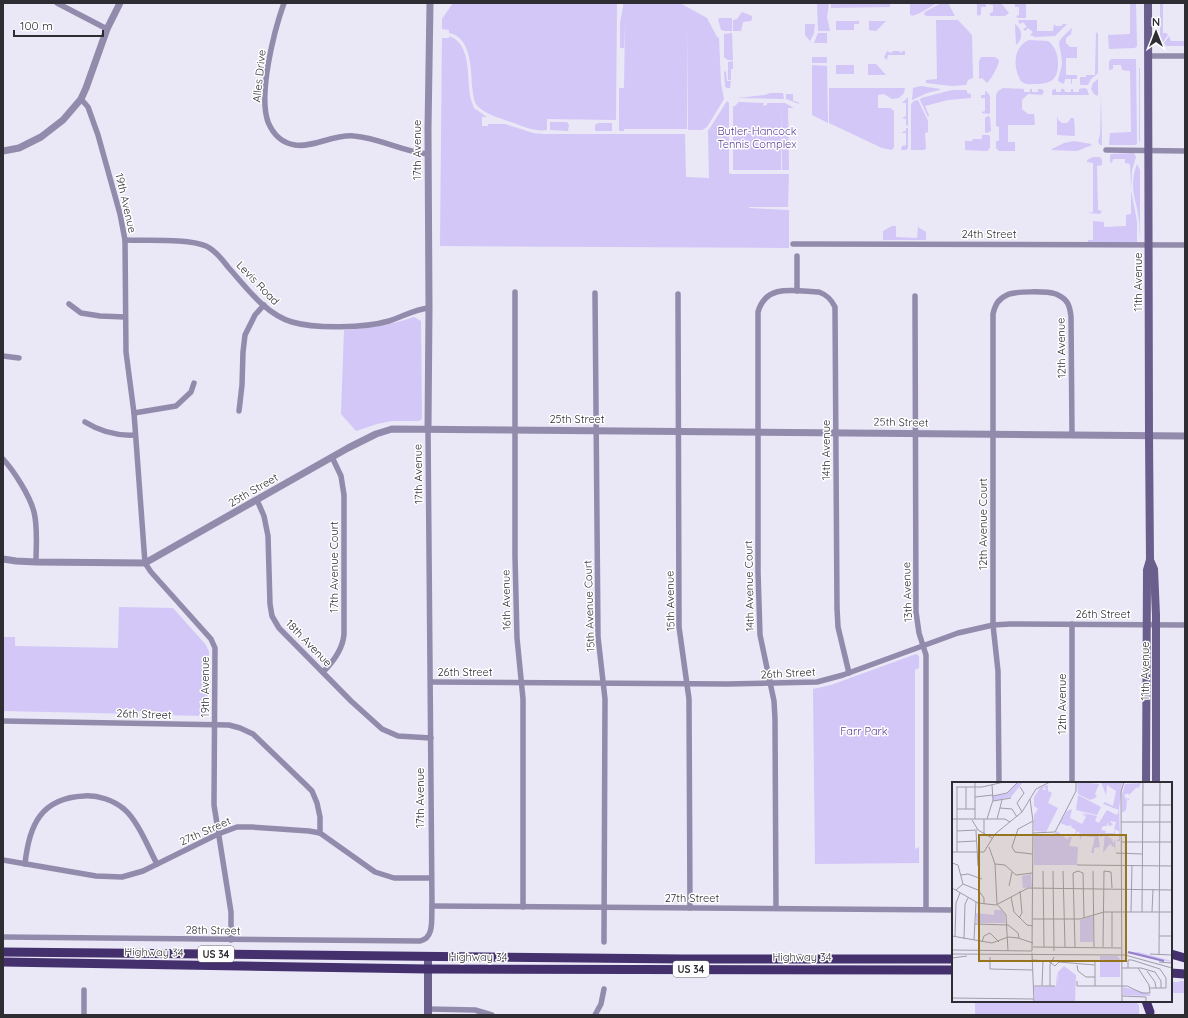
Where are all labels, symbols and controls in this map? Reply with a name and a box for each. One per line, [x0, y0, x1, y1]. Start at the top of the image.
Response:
scale bar [14, 12, 103, 38]
north arrow [1136, 12, 1176, 52]
text: N [1152, 15, 1160, 29]
text: 100 m [20, 18, 53, 33]
street label: Alles Drive [249, 49, 269, 103]
street label: 17th Avenue [410, 120, 424, 180]
park label: Butler-Hancock Tennis Complex [717, 124, 797, 151]
street label: 19th Avenue [112, 172, 140, 234]
street label: 24th Street [962, 227, 1017, 241]
street label: 11th Avenue [1131, 253, 1145, 311]
street label: Levis Road [234, 258, 282, 308]
street label: 12th Avenue [1053, 317, 1069, 379]
street label: 25th Street [549, 412, 605, 426]
street label: 25th Street [873, 415, 929, 429]
street label: 14th Avenue [819, 420, 833, 480]
street label: 17th Avenue [410, 444, 426, 504]
street label: 25th Street [226, 470, 281, 510]
street label: 12th Avenue Court [976, 478, 990, 570]
street label: 17th Avenue Court [327, 521, 341, 613]
street label: 14th Avenue Court [741, 540, 757, 632]
street label: 15th Avenue Court [580, 560, 598, 652]
street label: 13th Avenue [899, 562, 915, 622]
street label: 16th Avenue [498, 570, 514, 630]
street label: 15th Avenue [662, 571, 678, 631]
street label: 26th Street [1075, 607, 1131, 621]
street label: 18th Avenue [283, 616, 335, 670]
street label: 11th Avenue [1138, 642, 1152, 700]
street label: 19th Avenue [198, 657, 212, 717]
street label: 26th Street [437, 665, 493, 679]
street label: 26th Street [760, 665, 816, 681]
street label: 12th Avenue [1055, 674, 1069, 734]
street label: 26th Street [116, 706, 172, 722]
park label: Farr Park [840, 724, 888, 738]
street label: 17th Avenue [413, 768, 427, 828]
inset map [952, 782, 1172, 1002]
street label: 27th Street [177, 813, 233, 848]
street label: 27th Street [665, 891, 720, 905]
street label: 28th Street [185, 923, 241, 937]
street label: Highway 34 [124, 944, 184, 960]
road number: US 34 [198, 946, 234, 962]
street label: Highway 34 [448, 950, 508, 964]
street label: Highway 34 [772, 950, 832, 964]
road number: US 34 [673, 961, 709, 977]

